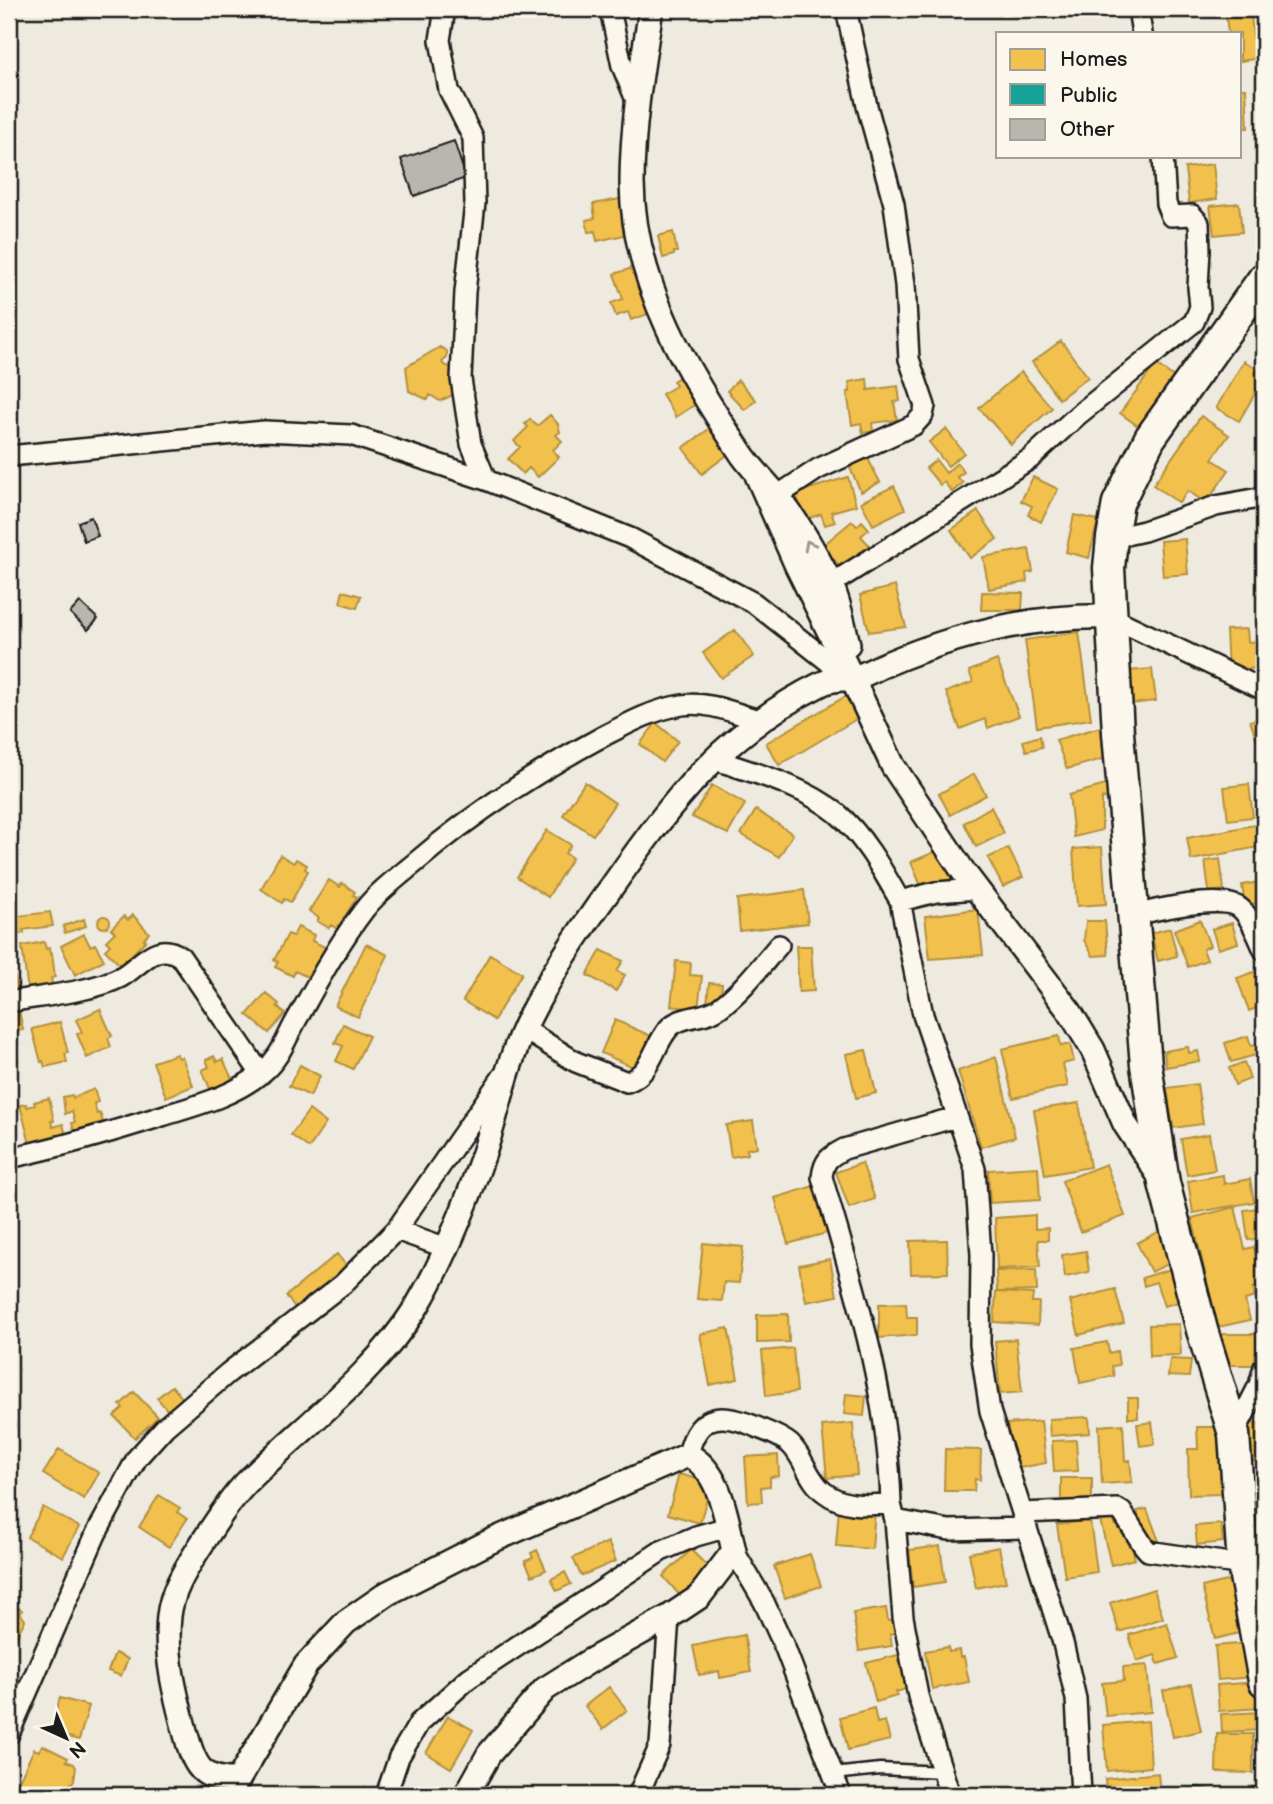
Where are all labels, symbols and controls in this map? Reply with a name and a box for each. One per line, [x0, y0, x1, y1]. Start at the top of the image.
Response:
legend [996, 32, 1242, 158]
text: Homes [1060, 47, 1128, 72]
text: Public [1060, 83, 1118, 108]
text: Other [1060, 117, 1115, 142]
one-way arrow [804, 540, 817, 552]
north arrow [32, 1702, 102, 1772]
text: N [64, 1736, 90, 1762]

